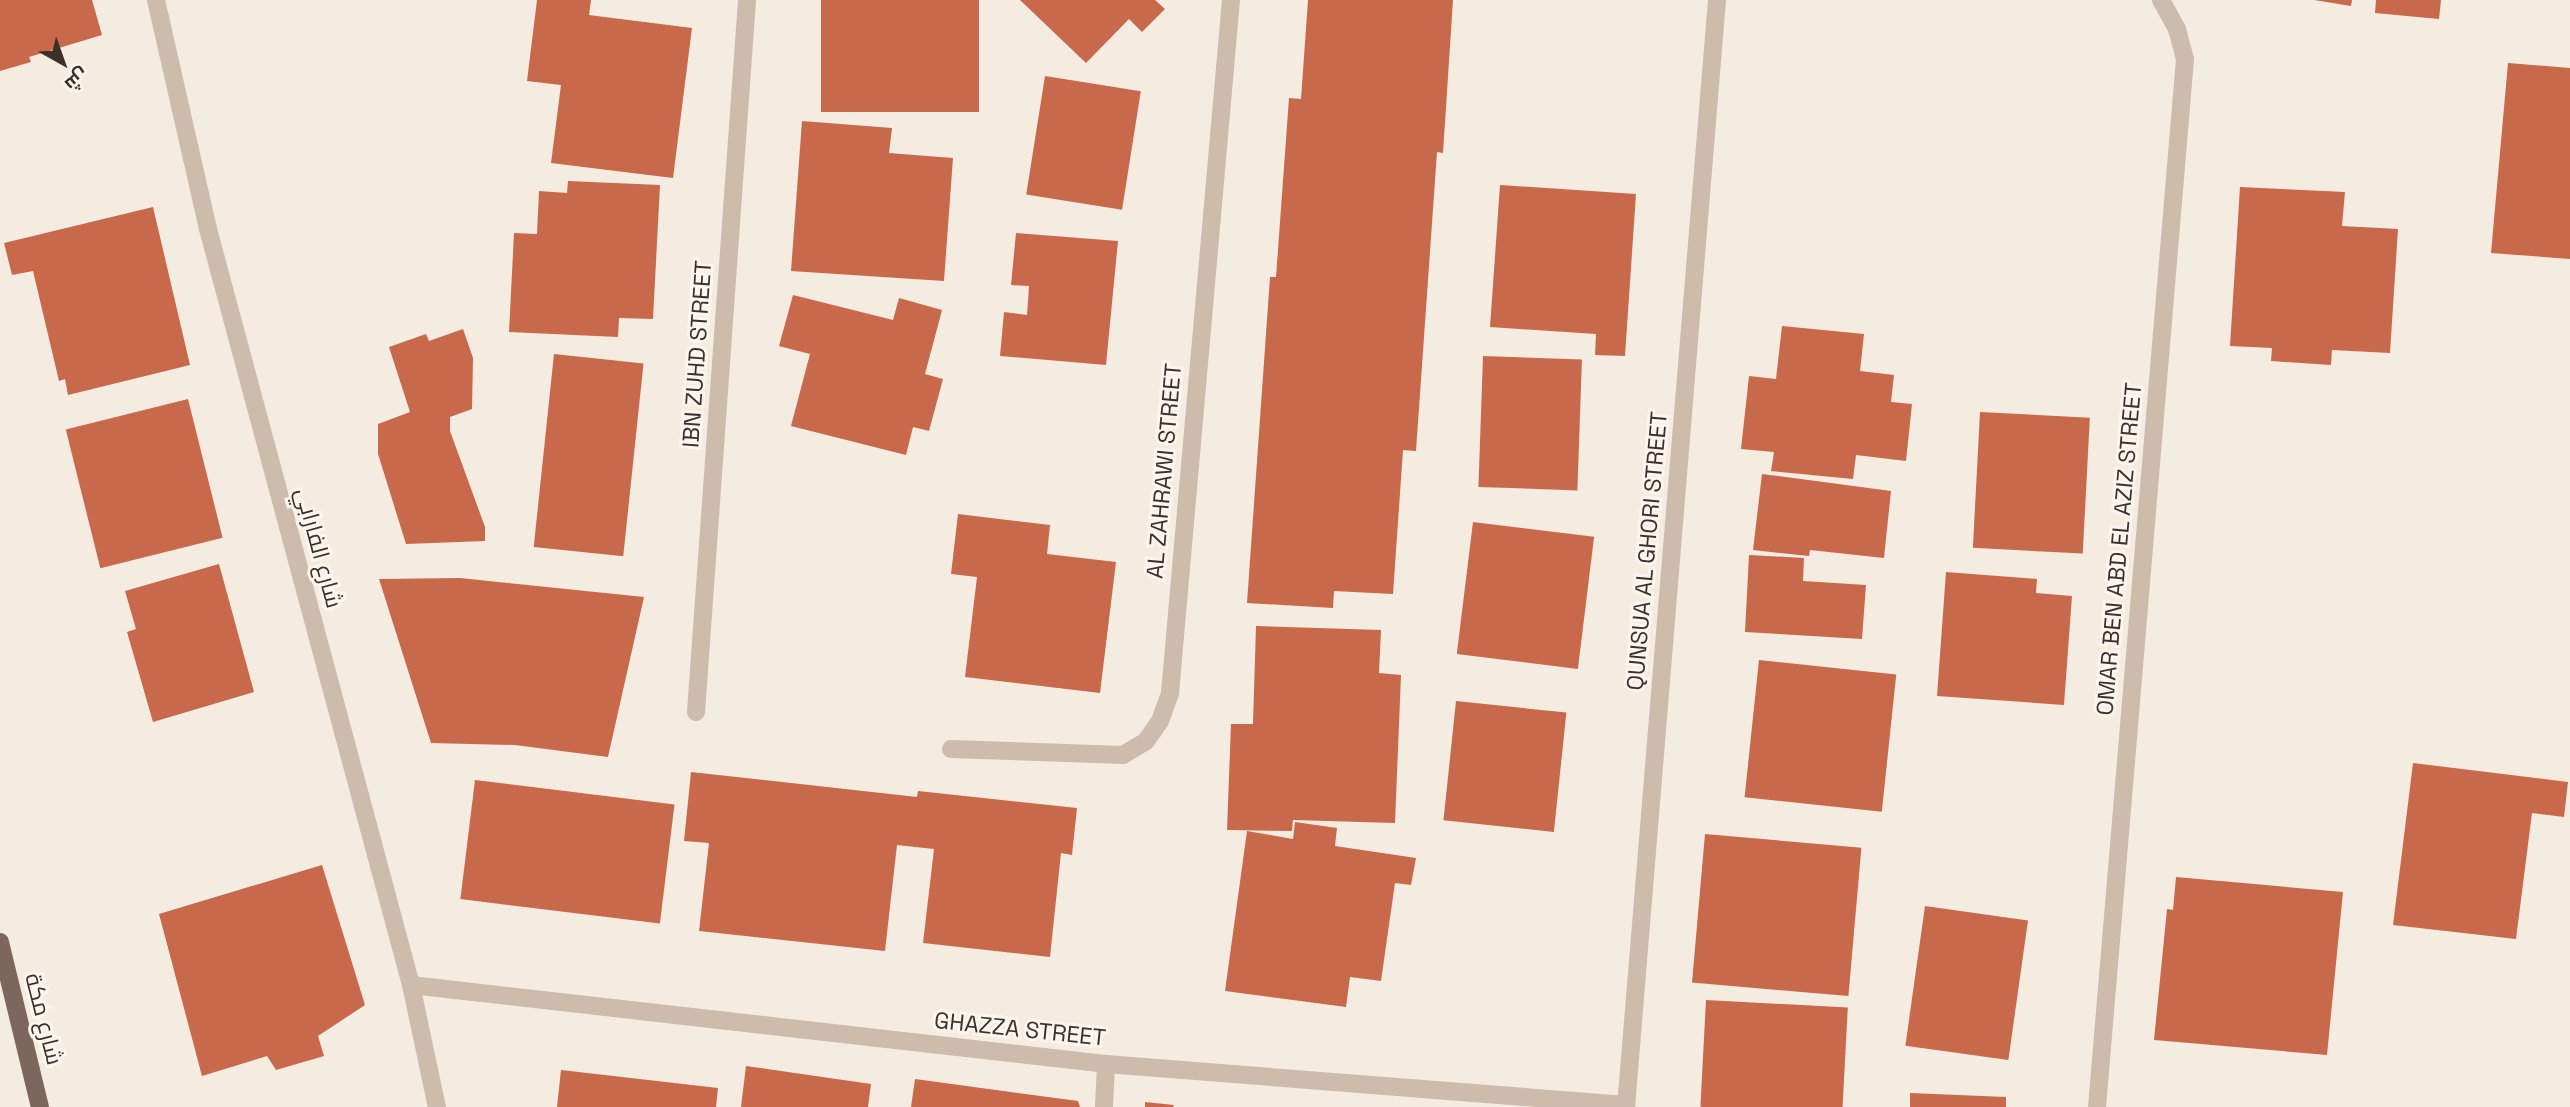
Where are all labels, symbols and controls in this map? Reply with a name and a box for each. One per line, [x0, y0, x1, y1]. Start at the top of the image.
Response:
north arrow [28, 28, 98, 98]
text: ش [59, 62, 94, 97]
street label: IBN ZUHD STREET [677, 259, 717, 449]
street label: AL ZAHRAWI STREET [1141, 362, 1187, 580]
street label: OMAR BEN ABD EL AZIZ STREET [2091, 381, 2147, 717]
street label: QUNSUA AL GHORI STREET [1621, 410, 1673, 692]
street label: شارع الفارابي [290, 485, 348, 611]
street label: شارع مكة [19, 970, 69, 1068]
street label: GHAZZA STREET [933, 1006, 1107, 1052]

